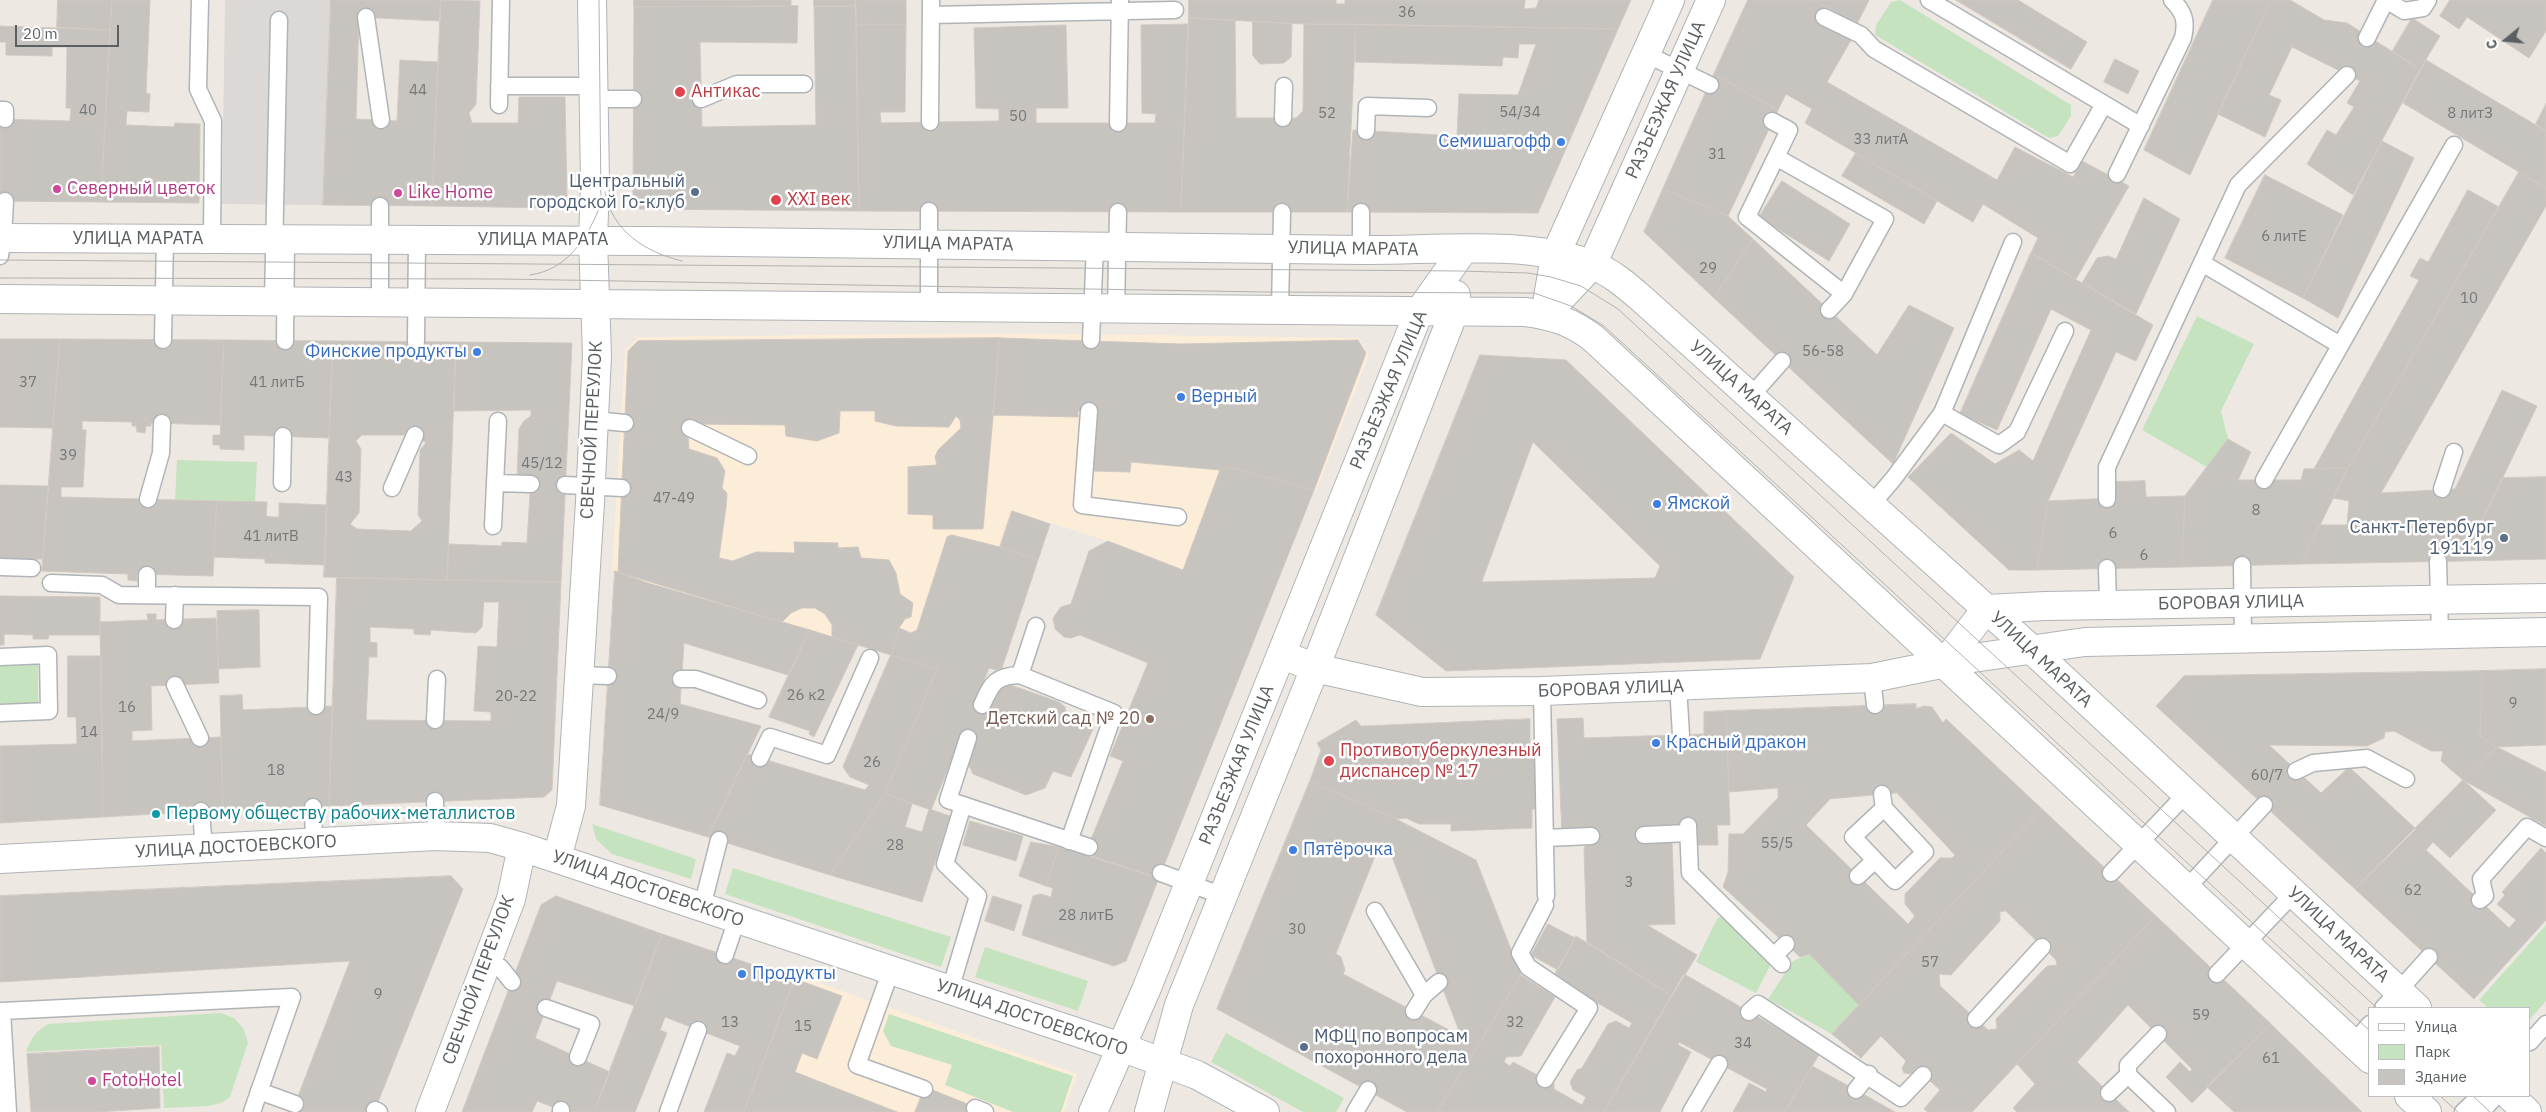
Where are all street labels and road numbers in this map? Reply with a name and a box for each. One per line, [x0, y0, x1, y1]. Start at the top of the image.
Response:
street label: РАЗЪЕЗЖАЯ УЛИЦА [1621, 18, 1711, 182]
street label: УЛИЦА МАРАТА [72, 228, 204, 250]
street label: УЛИЦА МАРАТА [477, 229, 609, 251]
street label: УЛИЦА МАРАТА [882, 232, 1014, 256]
street label: УЛИЦА МАРАТА [1287, 237, 1419, 261]
street label: РАЗЪЕЗЖАЯ УЛИЦА [1346, 307, 1432, 473]
street label: УЛИЦА МАРАТА [1685, 336, 1797, 440]
street label: СВЕЧНОЙ ПЕРЕУЛОК [577, 340, 607, 520]
street label: БОРОВАЯ УЛИЦА [2158, 591, 2304, 615]
street label: УЛИЦА МАРАТА [1986, 607, 2096, 713]
street label: БОРОВАЯ УЛИЦА [1538, 676, 1684, 702]
street label: РАЗЪЕЗЖАЯ УЛИЦА [1195, 682, 1279, 848]
street label: УЛИЦА ДОСТОЕВСКОГО [135, 831, 337, 863]
street label: УЛИЦА ДОСТОЕВСКОГО [549, 846, 747, 932]
street label: УЛИЦА МАРАТА [2283, 882, 2393, 988]
street label: СВЕЧНОЙ ПЕРЕУЛОК [438, 892, 520, 1068]
street label: УЛИЦА ДОСТОЕВСКОГО [933, 975, 1131, 1061]

